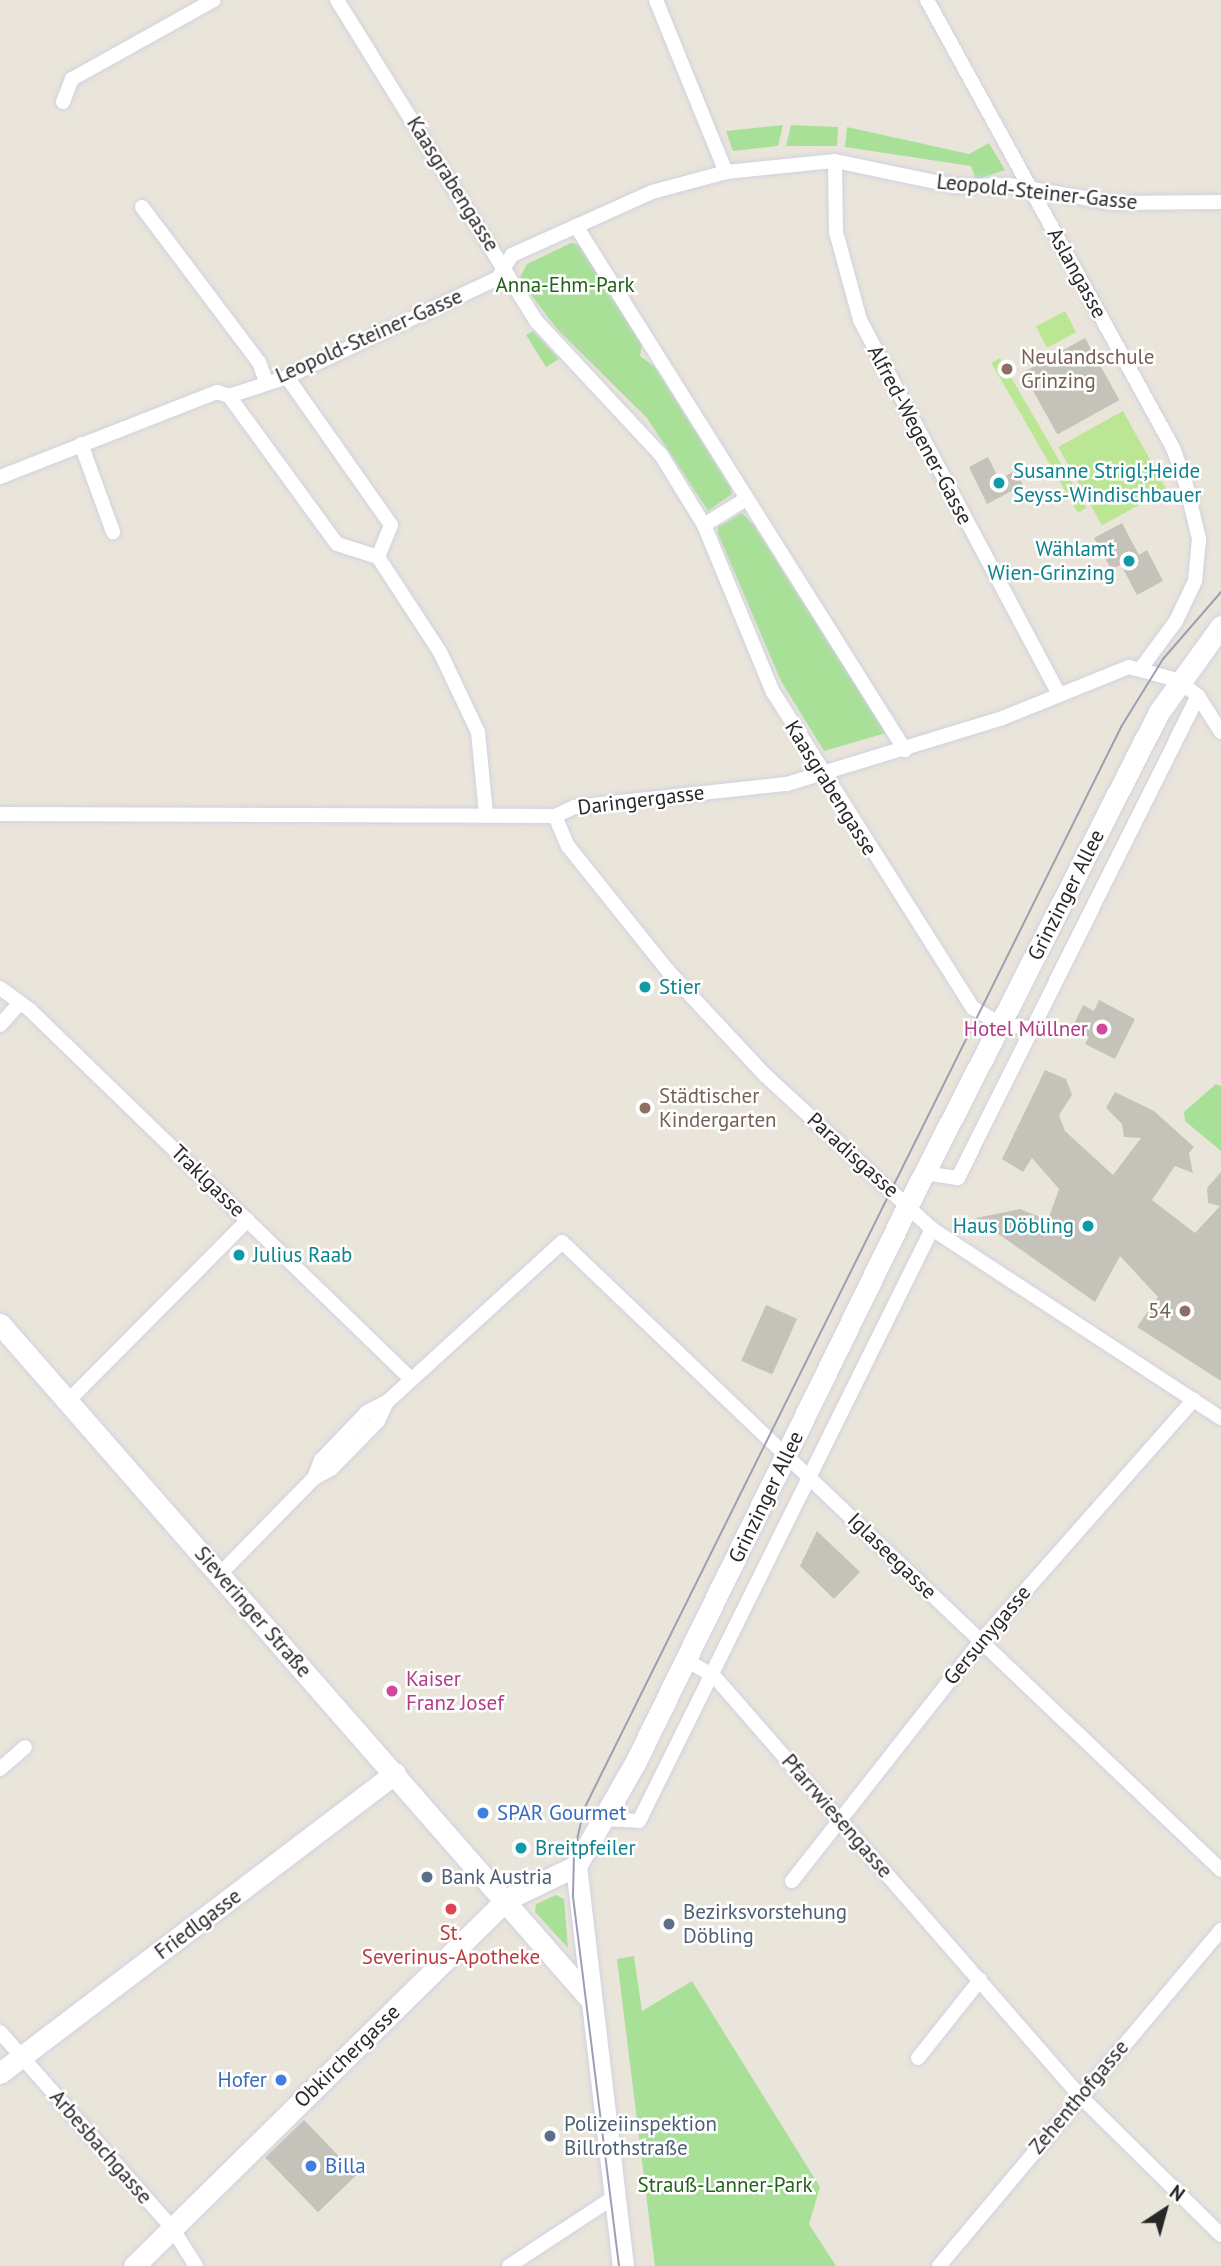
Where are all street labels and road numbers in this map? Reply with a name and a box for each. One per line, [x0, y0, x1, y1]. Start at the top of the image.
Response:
street label: Kaasgrabengasse [401, 112, 505, 256]
street label: Leopold-Steiner-Gasse [935, 169, 1139, 215]
street label: Aslangasse [1042, 224, 1112, 322]
street label: Leopold-Steiner-Gasse [272, 283, 466, 389]
street label: Alfred-Wegener-Gasse [862, 341, 978, 529]
street label: Kaasgrabengasse [779, 716, 883, 860]
street label: Daringergasse [576, 780, 706, 820]
street label: Grinzinger Allee [1022, 825, 1110, 965]
street label: Paradisgasse [802, 1107, 904, 1203]
street label: Traklgasse [166, 1140, 250, 1222]
street label: Grinzinger Allee [723, 1427, 809, 1567]
street label: Iglaseegasse [842, 1507, 942, 1605]
street label: Sieveringer Straße [189, 1541, 317, 1683]
street label: Gersunygasse [938, 1580, 1036, 1690]
street label: Pfarrwiesengasse [776, 1749, 898, 1883]
street label: Friedlgasse [150, 1883, 246, 1965]
street label: Obkirchergasse [289, 1999, 405, 2113]
street label: Zehenthofgasse [1024, 2035, 1134, 2159]
street label: Arbesbachgasse [45, 2085, 157, 2209]

